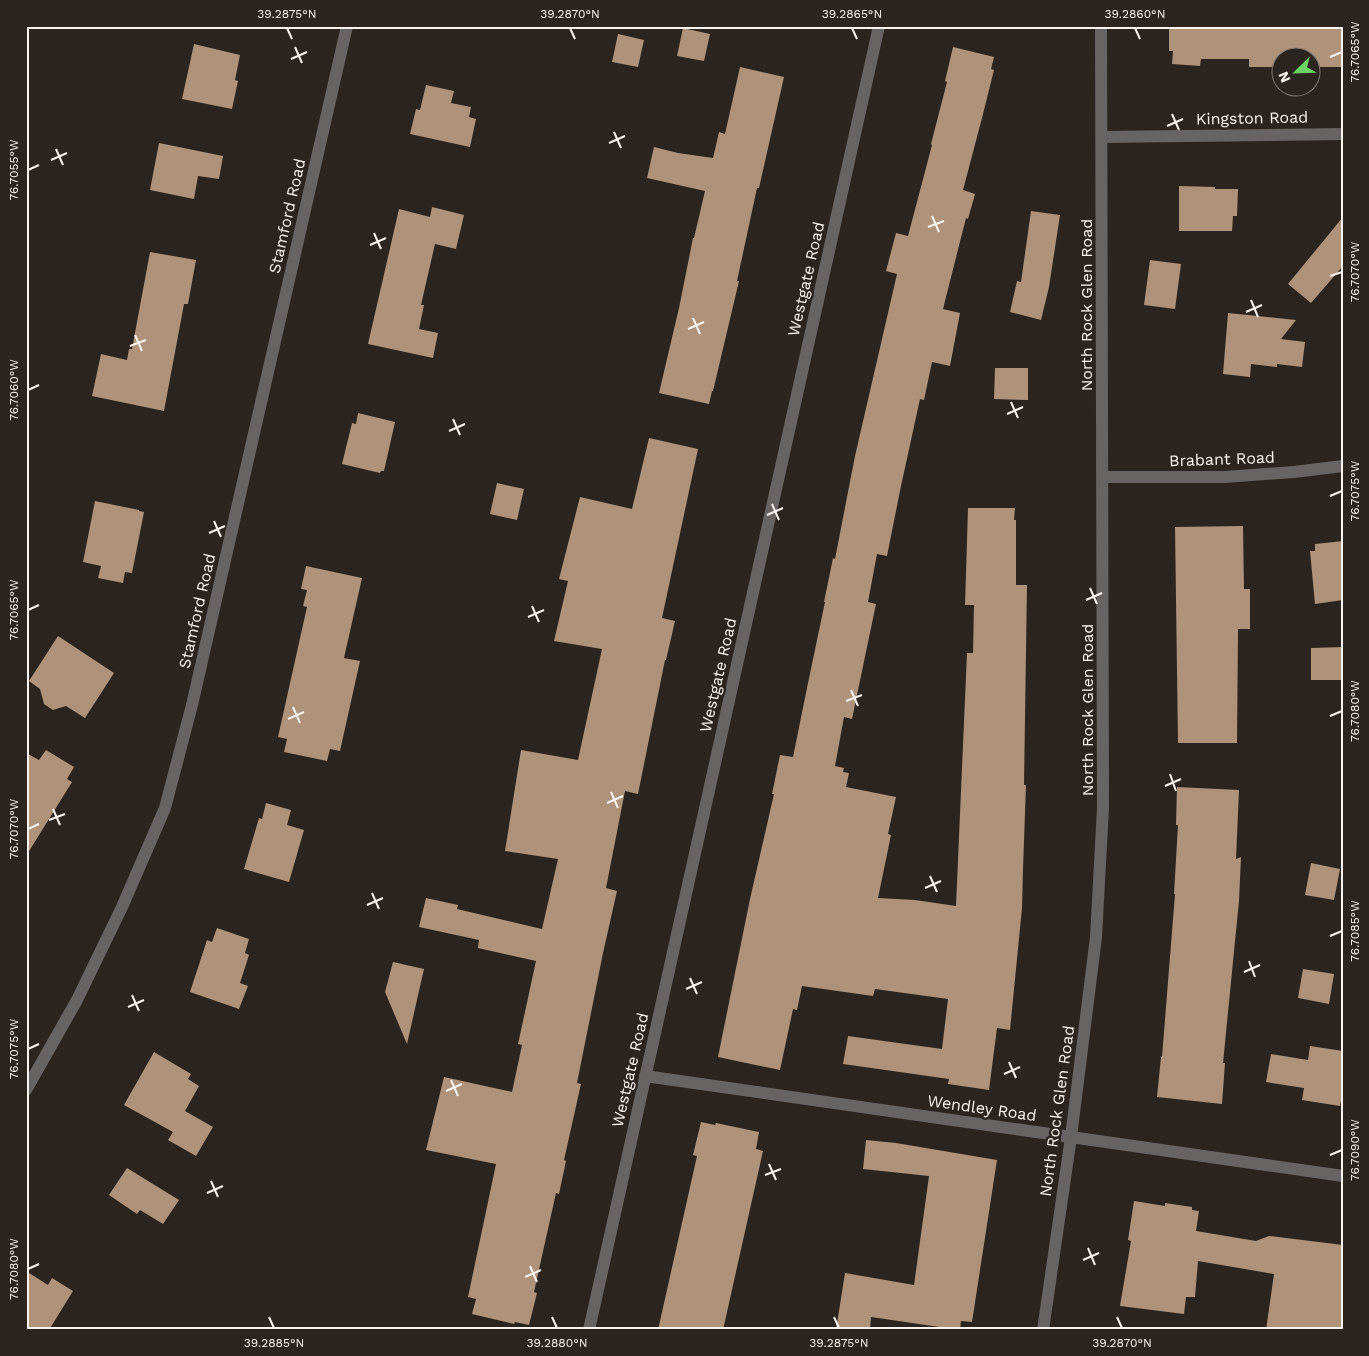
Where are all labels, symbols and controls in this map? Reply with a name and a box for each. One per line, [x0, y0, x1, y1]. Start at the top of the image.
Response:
text: 39.2875°N [257, 7, 317, 21]
text: 39.2870°N [540, 7, 600, 21]
text: 39.2865°N [822, 7, 882, 21]
text: 39.2860°N [1105, 7, 1165, 21]
text: 76.7065°W [1348, 21, 1362, 83]
north arrow [1272, 48, 1322, 98]
text: N [1275, 69, 1293, 85]
street label: Kingston Road [1196, 108, 1308, 128]
text: 76.7055°W [7, 139, 21, 200]
street label: Stamford Road [265, 157, 309, 275]
street label: North Rock Glen Road [1077, 219, 1096, 391]
street label: Westgate Road [784, 220, 828, 338]
text: 76.7070°W [1348, 241, 1362, 302]
text: 76.7060°W [7, 359, 21, 421]
street label: Brabant Road [1169, 448, 1275, 470]
text: 76.7075°W [1348, 460, 1362, 521]
street label: Stamford Road [175, 552, 219, 670]
text: 76.7065°W [7, 579, 21, 641]
street label: Westgate Road [696, 616, 740, 734]
street label: North Rock Glen Road [1078, 624, 1097, 796]
text: 76.7080°W [1348, 680, 1362, 742]
text: 76.7070°W [7, 798, 21, 859]
text: 76.7085°W [1348, 900, 1362, 962]
street label: Westgate Road [608, 1011, 652, 1129]
text: 76.7075°W [7, 1018, 21, 1079]
street label: North Rock Glen Road [1036, 1024, 1078, 1198]
street label: Wendley Road [926, 1091, 1038, 1125]
text: 76.7090°W [1348, 1119, 1362, 1181]
text: 76.7080°W [7, 1238, 21, 1300]
text: 39.2885°N [244, 1336, 304, 1350]
text: 39.2880°N [527, 1336, 588, 1350]
text: 39.2875°N [809, 1336, 869, 1350]
text: 39.2870°N [1092, 1336, 1152, 1350]

